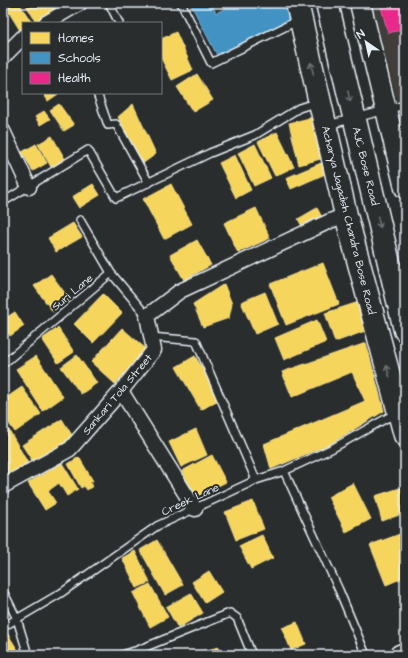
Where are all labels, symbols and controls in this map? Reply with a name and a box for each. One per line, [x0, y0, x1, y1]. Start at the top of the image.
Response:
legend [22, 22, 162, 94]
north arrow [346, 22, 386, 62]
text: N [354, 26, 368, 42]
text: Homes [58, 30, 94, 47]
text: Schools [58, 50, 101, 67]
one-way arrow [308, 62, 316, 75]
text: Health [58, 70, 91, 87]
one-way arrow [345, 89, 353, 102]
street label: Acharya Jagadish Chandra Bose Road [317, 124, 379, 317]
street label: AJC Bose Road [349, 125, 383, 207]
one-way arrow [376, 215, 383, 228]
street label: Suri Lane [49, 271, 96, 314]
street label: Sankari Tola Street [79, 350, 156, 438]
one-way arrow [384, 364, 391, 377]
street label: Creek Lane [159, 480, 221, 519]

